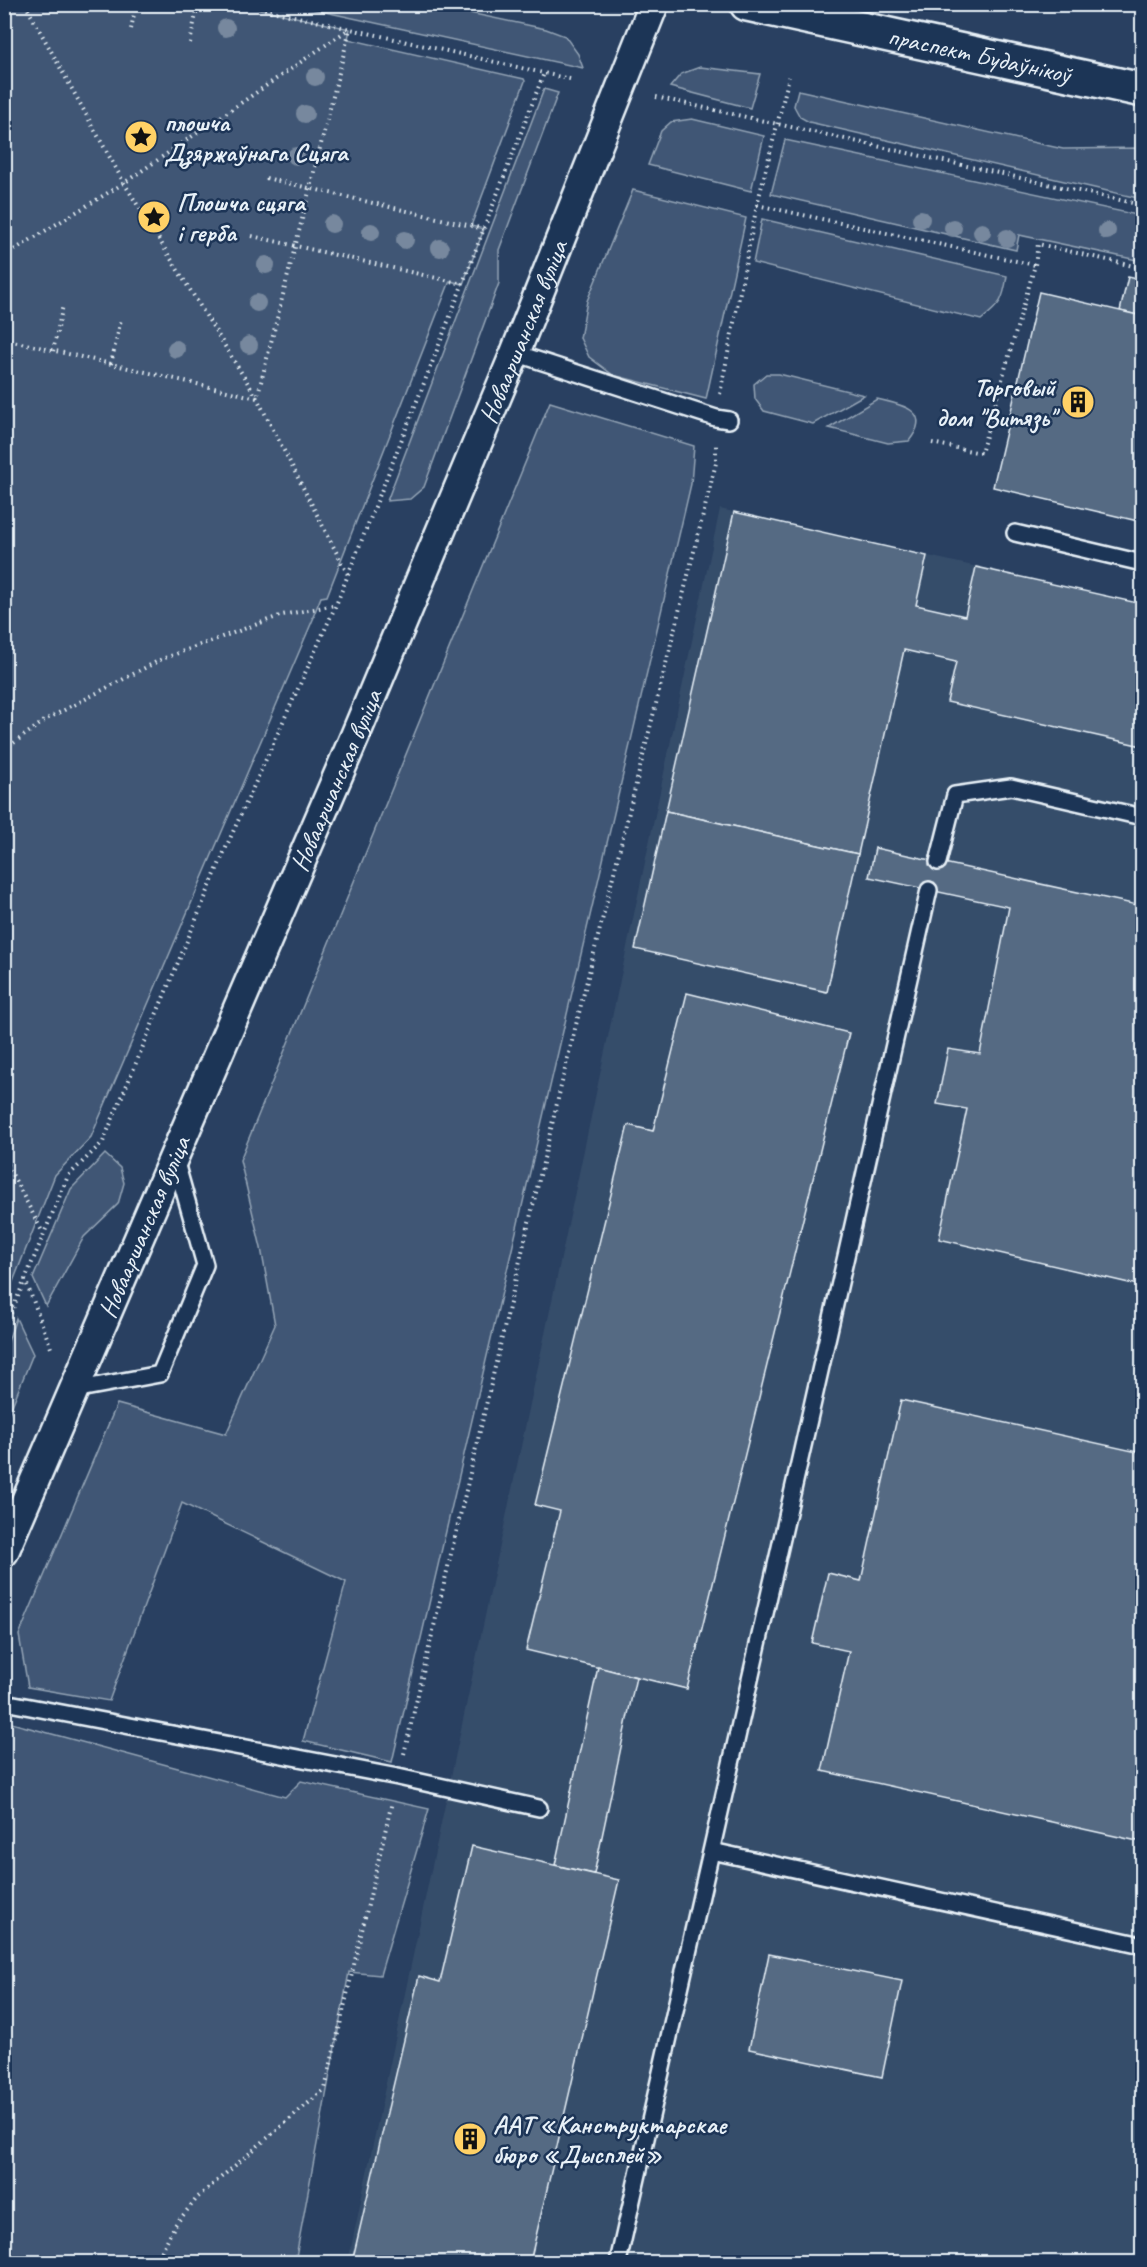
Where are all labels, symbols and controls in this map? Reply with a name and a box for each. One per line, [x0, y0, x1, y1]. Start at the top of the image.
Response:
street label: праспект Будаўнікоў [885, 19, 1076, 92]
place label: плошча Дзяржаўнага Сцяга [164, 106, 350, 169]
place icon: плошча Дзяржаўнага Сцяга [123, 119, 159, 155]
place label: Плошча сцяга і герба [177, 186, 307, 249]
place icon: Плошча сцяга і герба [136, 199, 172, 235]
street label: Новааршанская вуліца [471, 234, 576, 428]
place label: Торговый дом "Витязь" [936, 371, 1061, 434]
building icon: Торговый дом "Витязь" [1060, 384, 1096, 420]
street label: Новааршанская вуліца [283, 683, 390, 876]
street label: Новааршанская вуліца [91, 1130, 199, 1323]
place label: ААТ «Канструктарскае бюро «Дысплей» [493, 2108, 728, 2171]
building icon: ААТ «Канструктарскае бюро «Дысплей» [452, 2121, 488, 2157]

